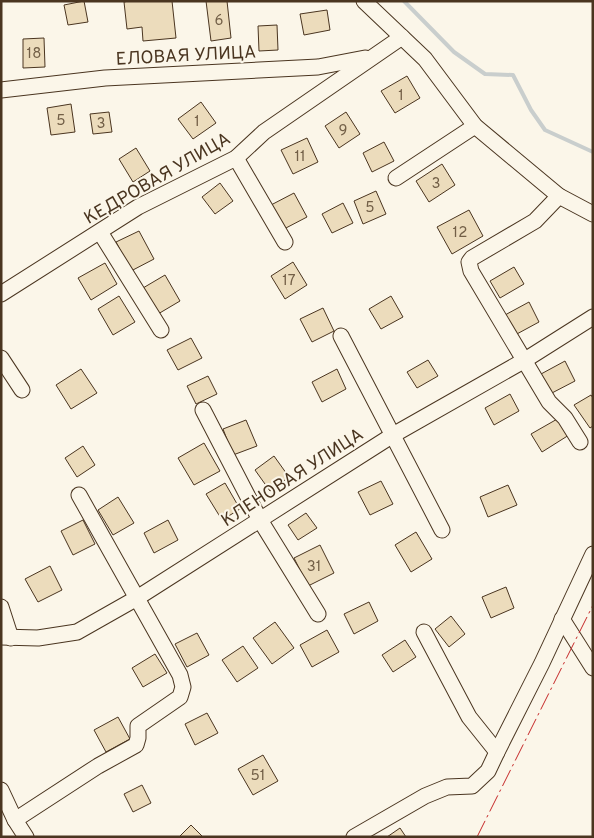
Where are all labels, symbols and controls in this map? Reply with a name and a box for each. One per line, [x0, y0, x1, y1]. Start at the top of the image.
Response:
house number: 6 [215, 12, 224, 31]
street label: ЕЛОВАЯ УЛИЦА [115, 41, 257, 72]
house number: 18 [27, 45, 41, 64]
house number: 1 [398, 87, 404, 106]
house number: 5 [56, 112, 66, 131]
house number: 1 [194, 113, 200, 132]
house number: 3 [96, 115, 106, 134]
house number: 9 [339, 122, 347, 141]
street label: КЕДРОВАЯ УЛИЦА [80, 128, 235, 231]
house number: 11 [294, 148, 306, 167]
house number: 3 [431, 175, 441, 194]
house number: 5 [365, 199, 375, 218]
house number: 12 [453, 224, 467, 243]
house number: 17 [282, 272, 296, 291]
street label: КЛЕНОВАЯ УЛИЦА [217, 424, 368, 533]
house number: 31 [307, 558, 321, 577]
house number: 51 [251, 767, 265, 786]

